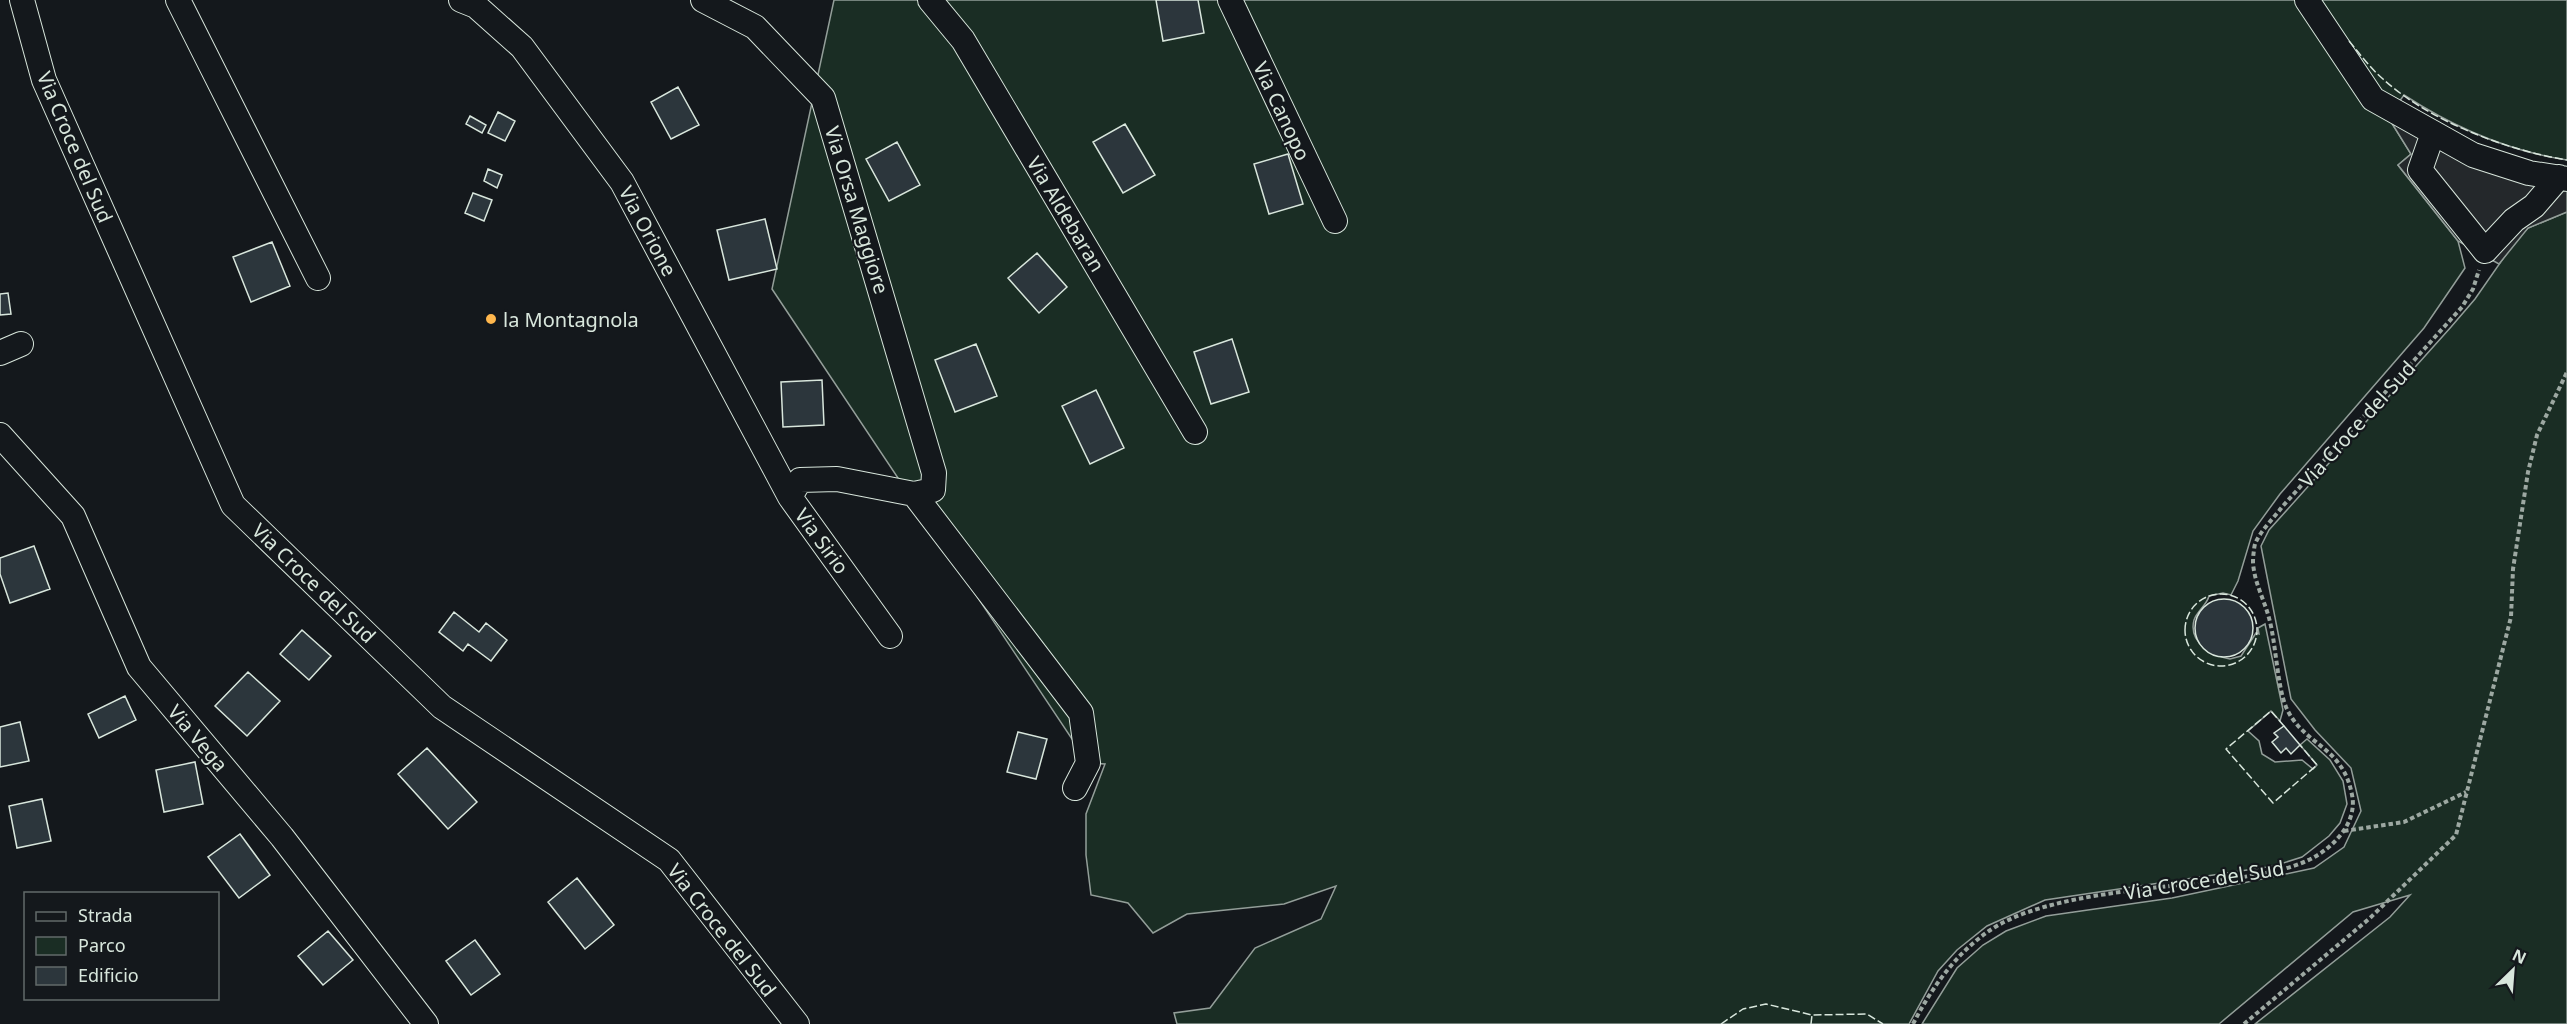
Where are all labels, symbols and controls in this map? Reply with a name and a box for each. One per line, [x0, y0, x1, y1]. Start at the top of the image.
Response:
street label: Via Canopo [1247, 57, 1317, 165]
street label: Via Croce del Sud [31, 67, 119, 227]
street label: Via Orsa Maggiore [819, 123, 895, 297]
street label: Via Aldebaran [1021, 151, 1111, 277]
street label: Via Orione [613, 181, 683, 281]
place label: la Montagnola [503, 306, 639, 333]
marker: la Montagnola [484, 312, 498, 326]
street label: Via Croce del Sud [2293, 355, 2421, 493]
street label: Via Sirio [789, 503, 855, 579]
street label: Via Croce del Sud [246, 517, 382, 649]
street label: Via Vega [162, 699, 234, 777]
street label: Via Croce del Sud [2122, 854, 2286, 906]
street label: Via Croce del Sud [662, 858, 782, 1002]
legend [24, 892, 219, 1000]
text: Strada [78, 903, 133, 927]
text: Parco [78, 933, 126, 957]
north arrow [2483, 940, 2543, 1000]
text: N [2509, 944, 2530, 969]
text: Edificio [78, 963, 139, 987]

